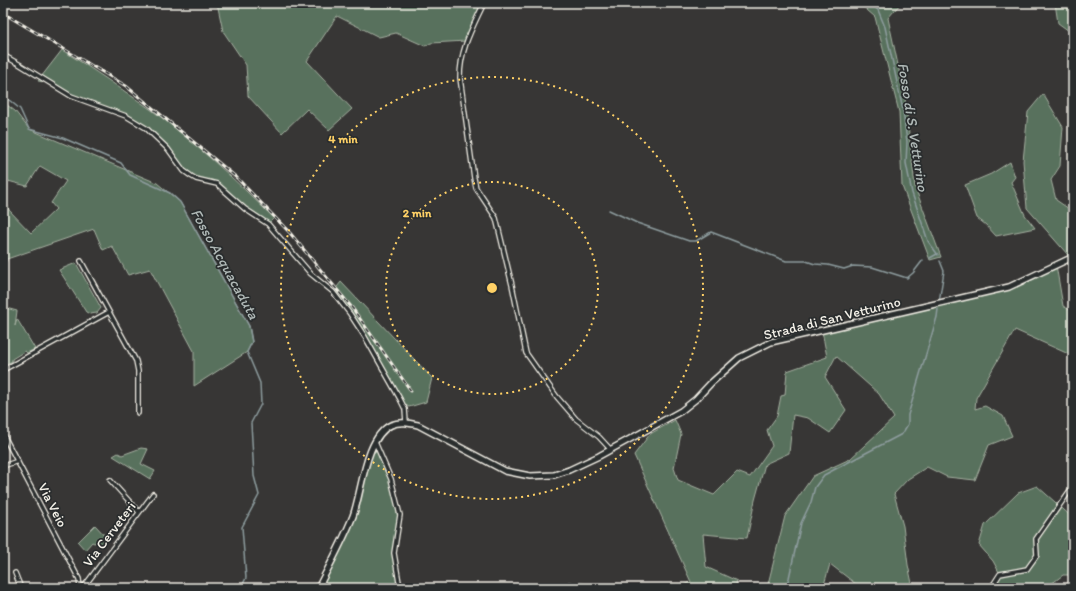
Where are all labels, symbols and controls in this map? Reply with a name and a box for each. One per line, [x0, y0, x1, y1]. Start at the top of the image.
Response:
water label: Fosso di S. Vetturino [894, 61, 932, 194]
text: 4 min [328, 132, 358, 146]
water label: Fosso Acquacaduta [187, 205, 263, 323]
text: 2 min [403, 206, 432, 220]
centre of rings [485, 281, 499, 295]
street label: Strada di San Vetturino [762, 293, 902, 344]
street label: Via Veio [34, 480, 71, 530]
street label: Via Cerveteri [79, 498, 139, 570]

